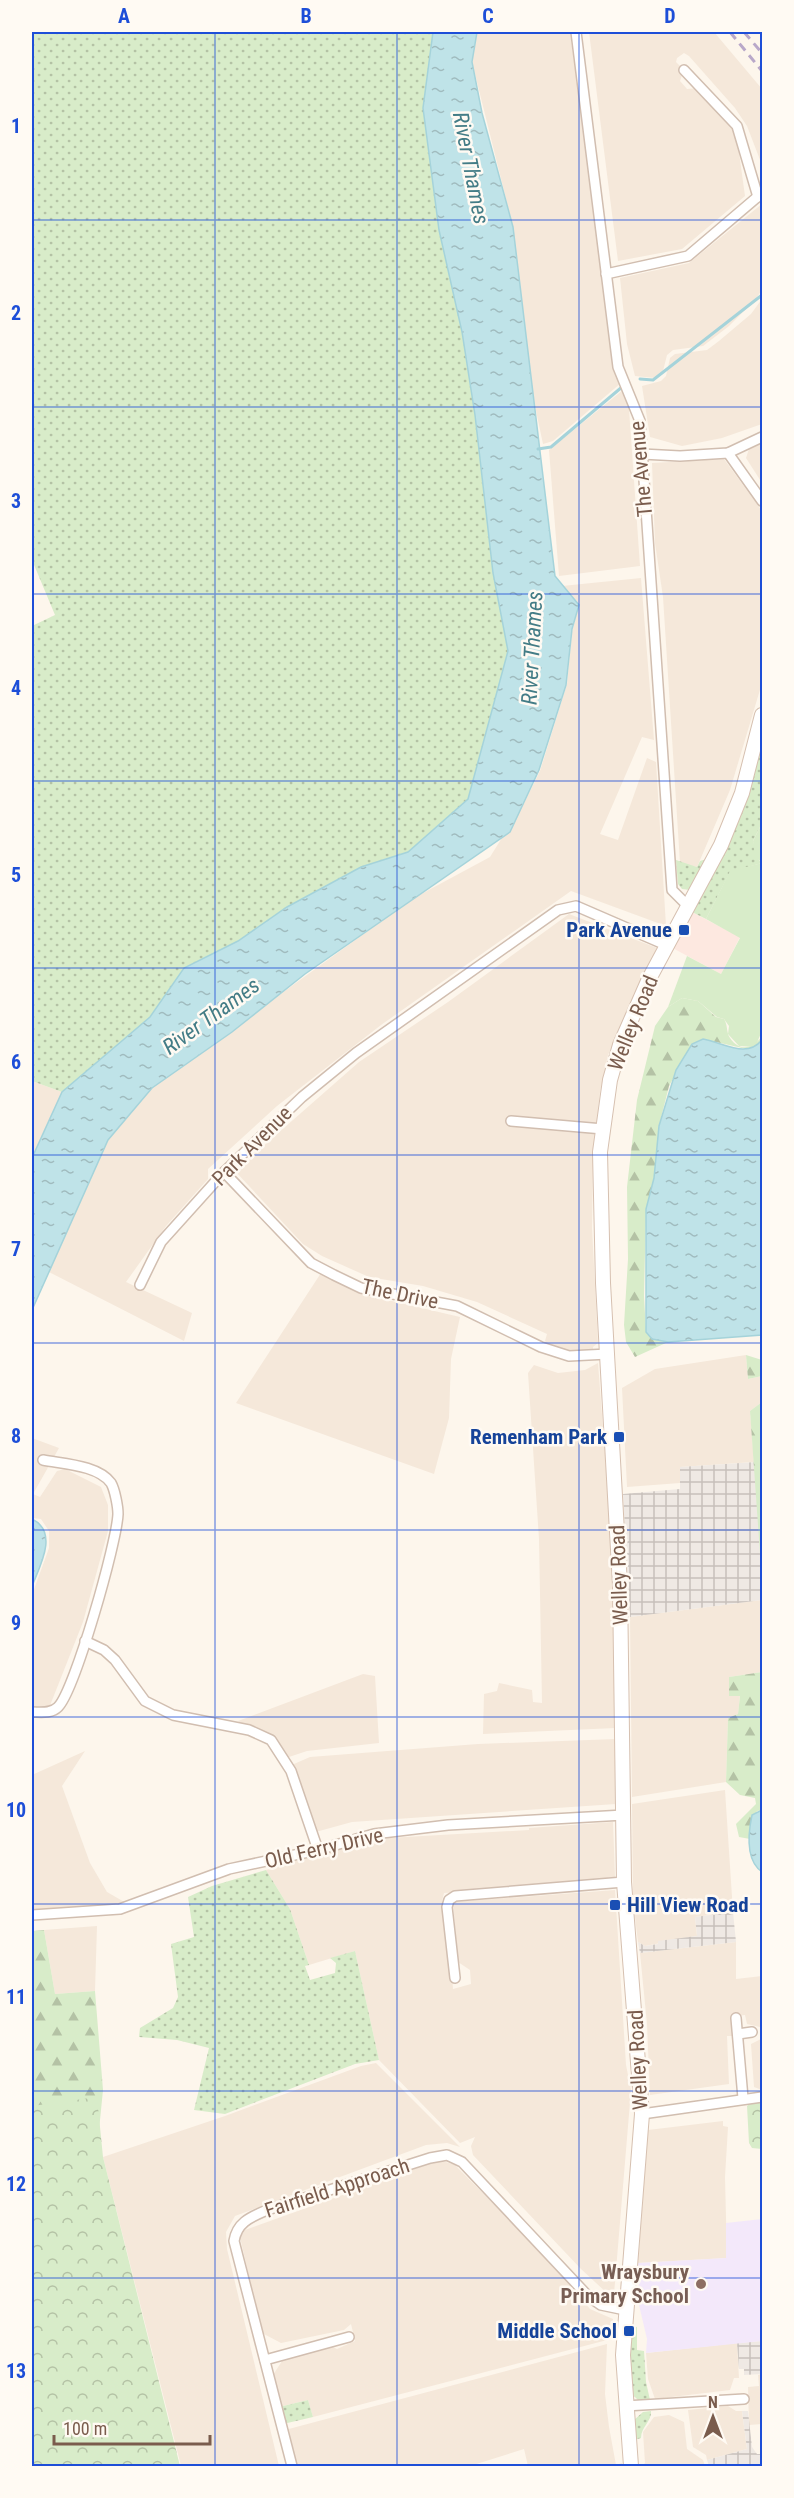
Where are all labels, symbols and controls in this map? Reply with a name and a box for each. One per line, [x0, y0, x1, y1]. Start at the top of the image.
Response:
text: A [118, 4, 130, 28]
text: B [300, 4, 312, 28]
text: C [482, 4, 494, 28]
text: D [664, 4, 676, 28]
water label: River Thames [448, 110, 494, 226]
text: 1 [11, 114, 21, 138]
text: 2 [11, 301, 21, 325]
street label: The Avenue [625, 420, 657, 518]
text: 3 [11, 489, 21, 513]
water label: River Thames [517, 591, 547, 705]
text: 4 [11, 676, 21, 700]
text: 5 [11, 863, 21, 887]
place label: Park Avenue [566, 918, 672, 942]
marker: Park Avenue [677, 923, 691, 937]
water label: River Thames [158, 972, 264, 1060]
street label: Welley Road [603, 972, 663, 1074]
text: 6 [11, 1050, 21, 1074]
street label: Park Avenue [207, 1101, 297, 1191]
text: 7 [11, 1237, 21, 1261]
street label: The Drive [360, 1274, 441, 1314]
text: 8 [11, 1424, 21, 1448]
place label: Remenham Park [470, 1425, 608, 1449]
marker: Remenham Park [612, 1430, 626, 1444]
street label: Welley Road [605, 1524, 633, 1626]
text: 9 [11, 1611, 21, 1635]
text: 10 [6, 1798, 26, 1822]
street label: Old Ferry Drive [262, 1823, 386, 1873]
place label: Hill View Road [627, 1893, 749, 1917]
marker: Hill View Road [608, 1898, 622, 1912]
text: 11 [6, 1985, 26, 2009]
street label: Welley Road [623, 2009, 653, 2111]
street label: Fairfield Approach [262, 2153, 412, 2223]
text: 12 [6, 2172, 26, 2196]
place label: Wraysbury Primary School [561, 2260, 690, 2308]
marker: Wraysbury Primary School [694, 2277, 708, 2291]
place label: Middle School [497, 2319, 617, 2343]
marker: Middle School [622, 2324, 636, 2338]
text: 13 [6, 2359, 26, 2383]
north arrow [683, 2387, 743, 2447]
text: N [708, 2393, 718, 2412]
scale bar [54, 2408, 210, 2446]
text: 100 m [63, 2418, 107, 2439]

